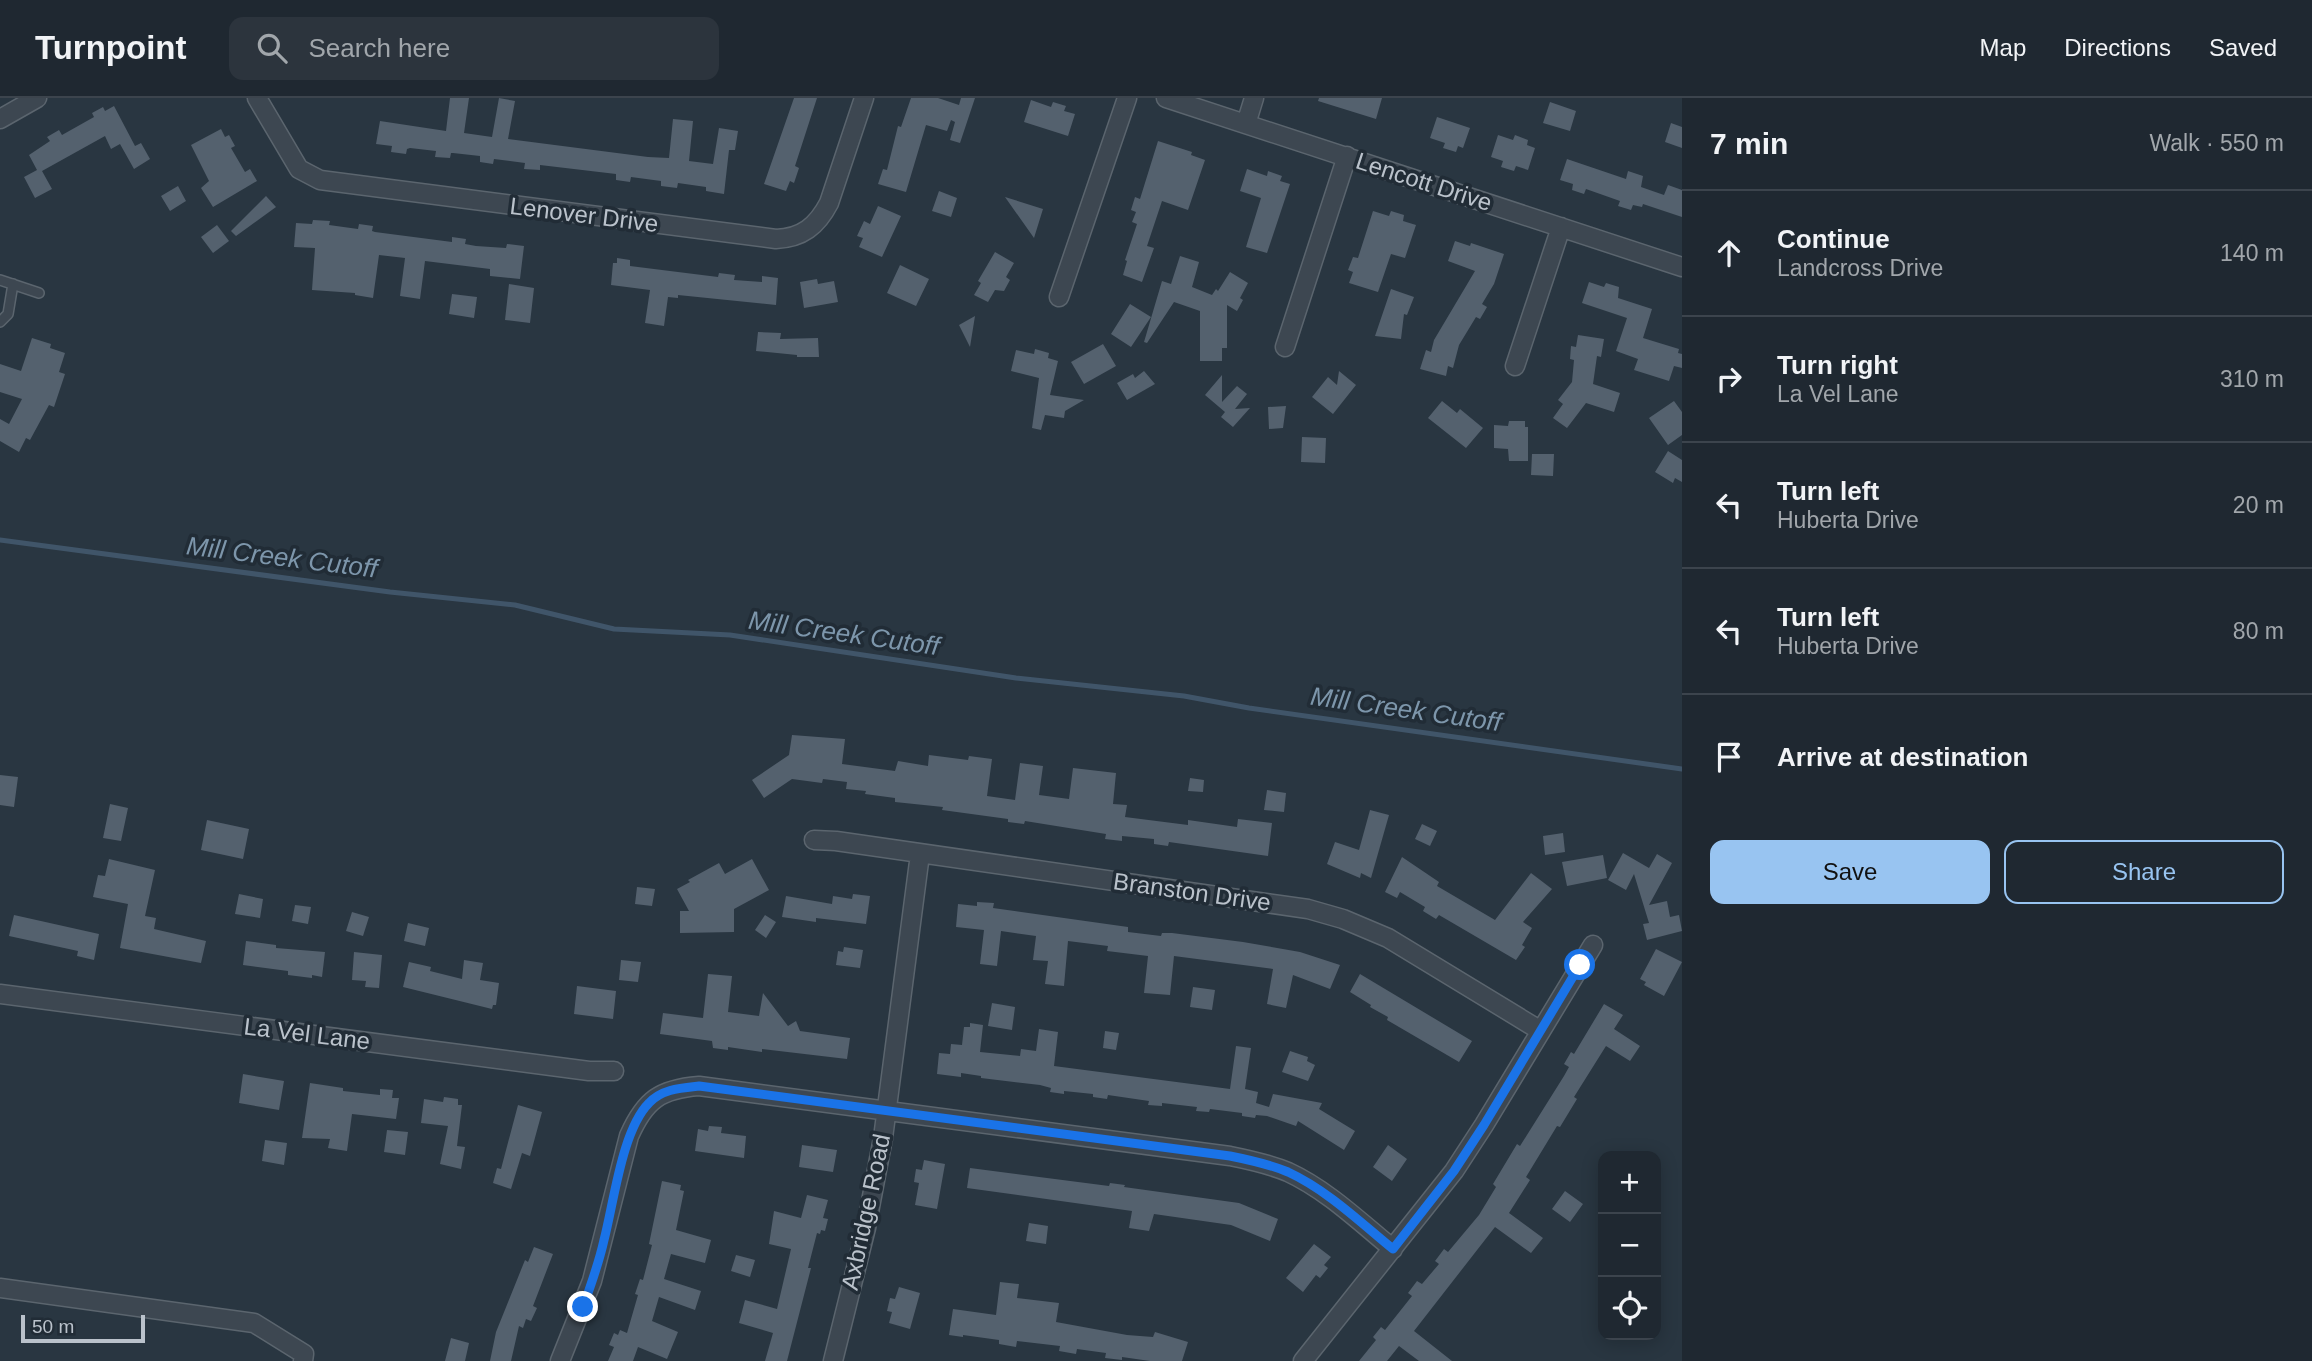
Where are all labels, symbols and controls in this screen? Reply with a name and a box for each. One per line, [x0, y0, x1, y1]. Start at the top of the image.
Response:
search box [229, 17, 719, 80]
text: Turnpoint [35, 29, 187, 66]
icon: search [253, 29, 291, 67]
text: Search here [309, 33, 450, 63]
text: Map [1980, 34, 2026, 61]
text: Directions [2064, 34, 2171, 61]
text: Saved [2209, 34, 2277, 61]
text: 7 min [1710, 127, 1788, 160]
text: Walk · 550 m [2149, 130, 2284, 156]
street label: Lencott Drive [1353, 147, 1496, 216]
street label: Lenover Drive [508, 192, 660, 237]
text: Continue [1777, 224, 1890, 254]
icon: ahead [1710, 234, 1748, 272]
text: 140 m [2220, 240, 2284, 266]
text: Landcross Drive [1777, 255, 1943, 281]
text: Turn right [1777, 350, 1898, 380]
icon: right [1710, 360, 1748, 398]
text: 310 m [2220, 366, 2284, 392]
text: La Vel Lane [1777, 381, 1899, 407]
text: Turn left [1777, 476, 1879, 506]
icon: left [1710, 486, 1748, 524]
text: 20 m [2233, 492, 2284, 518]
text: Huberta Drive [1777, 507, 1919, 533]
water label: Mill Creek Cutoff [185, 530, 382, 584]
text: Turn left [1777, 602, 1879, 632]
water label: Mill Creek Cutoff [747, 605, 944, 662]
icon: left [1710, 612, 1748, 650]
text: 80 m [2233, 618, 2284, 644]
text: Huberta Drive [1777, 633, 1919, 659]
water label: Mill Creek Cutoff [1309, 681, 1506, 738]
icon: arrive [1710, 738, 1748, 776]
text: Arrive at destination [1777, 742, 2028, 772]
button: Save [1710, 840, 1990, 904]
button: Share [2004, 840, 2284, 904]
street label: Branston Drive [1112, 867, 1273, 916]
route start [1564, 949, 1595, 980]
street label: La Vel Lane [242, 1012, 372, 1055]
street label: Axbridge Road [836, 1131, 895, 1292]
map controls [1598, 1151, 1661, 1340]
button: + [1598, 1151, 1661, 1214]
button: − [1598, 1214, 1661, 1277]
button: locate [1598, 1277, 1661, 1340]
route end [567, 1291, 598, 1322]
scale bar [21, 1312, 145, 1344]
text: 50 m [32, 1316, 74, 1337]

